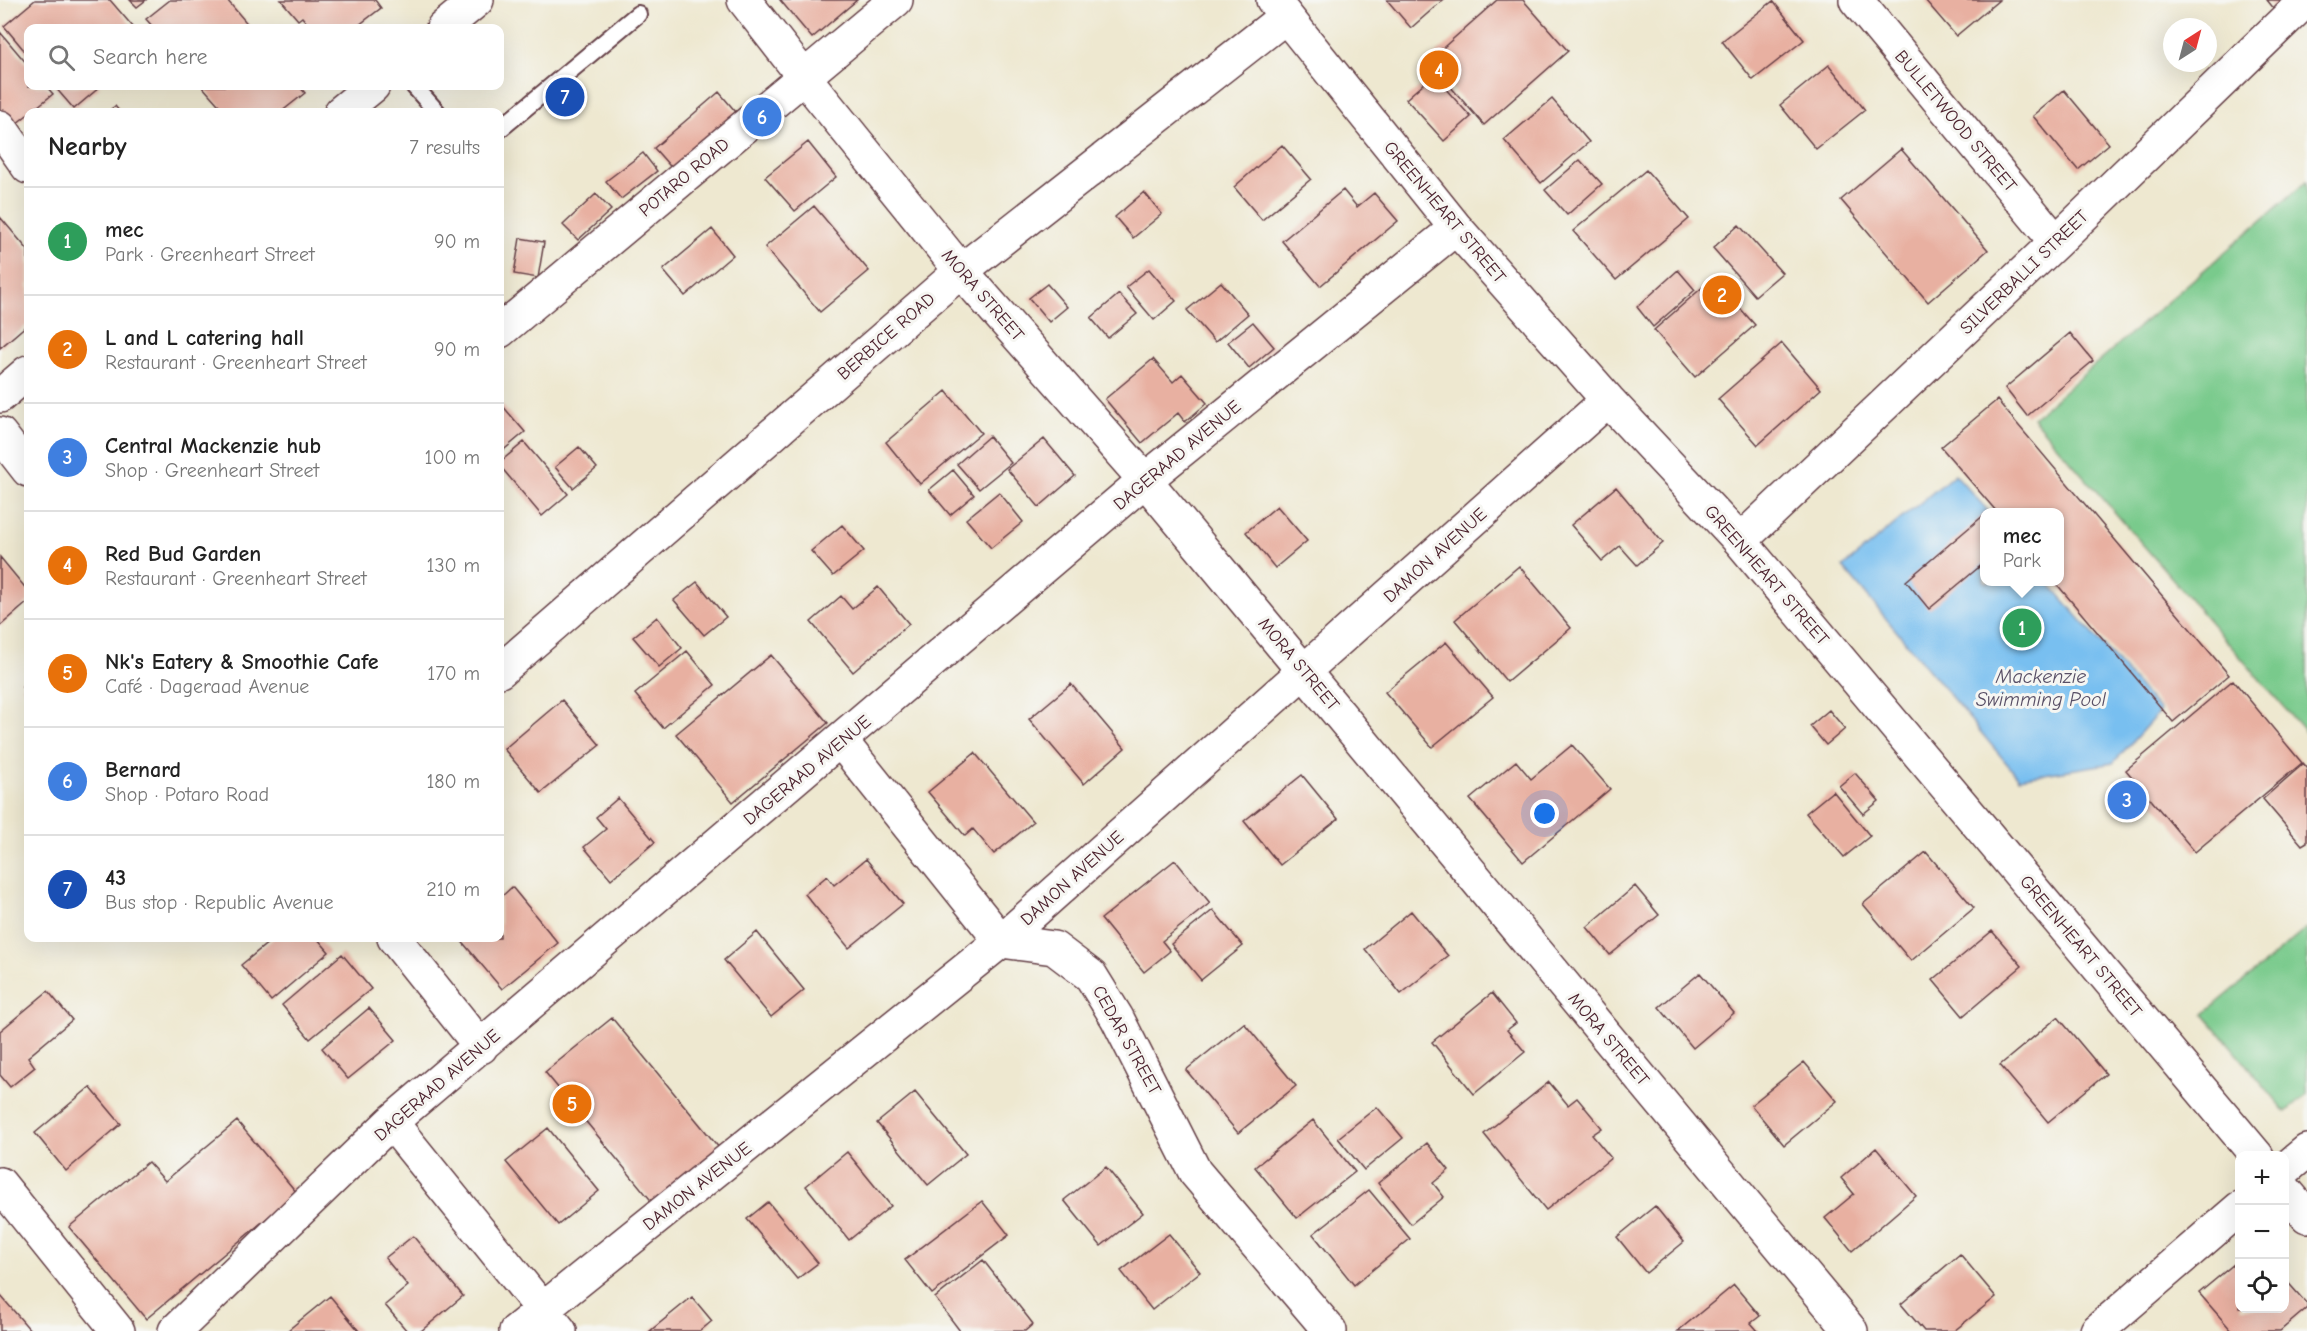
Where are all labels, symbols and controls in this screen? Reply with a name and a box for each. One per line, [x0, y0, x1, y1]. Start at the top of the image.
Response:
north arrow [2163, 18, 2217, 72]
search box [24, 24, 504, 90]
icon: search [45, 41, 78, 74]
text: Search here [93, 44, 208, 70]
street label: BULLETWOOD STREET [1890, 46, 2021, 197]
pin: 4 [1420, 48, 1458, 92]
pin: 7 [546, 74, 584, 120]
pin: 6 [742, 94, 782, 140]
text: Nearby [48, 132, 127, 162]
street label: POTARO ROAD [635, 134, 734, 221]
text: 7 results [409, 136, 480, 159]
street label: GREENHEART STREET [1379, 137, 1511, 288]
street label: SILVERBALLI STREET [1956, 205, 2093, 339]
text: mec [105, 217, 144, 243]
text: 1 [64, 230, 71, 253]
text: 90 m [434, 230, 480, 253]
text: Park · Greenheart Street [105, 243, 315, 266]
street label: MORA STREET [937, 245, 1029, 346]
pin: 2 [1702, 272, 1742, 318]
street label: BERBICE ROAD [833, 288, 939, 384]
text: L and L catering hall [105, 325, 304, 351]
text: 2 [63, 338, 72, 361]
text: 90 m [434, 338, 480, 361]
text: Restaurant · Greenheart Street [105, 351, 367, 374]
street label: DAGERAAD AVENUE [1109, 396, 1245, 515]
text: Central Mackenzie hub [105, 433, 321, 459]
text: 3 [63, 446, 72, 469]
text: 100 m [425, 446, 480, 469]
text: Shop · Greenheart Street [105, 459, 319, 482]
street label: GREENHEART STREET [1700, 501, 1834, 650]
street label: DAMON AVENUE [1379, 503, 1491, 607]
popup [1980, 508, 2064, 586]
text: mec [2003, 523, 2041, 549]
text: Red Bud Garden [105, 541, 261, 567]
text: Park [2003, 549, 2041, 572]
text: 4 [63, 554, 72, 577]
text: 130 m [427, 554, 480, 577]
text: Restaurant · Greenheart Street [105, 567, 367, 590]
pin: 1 [2002, 606, 2042, 650]
street label: MORA STREET [1254, 614, 1344, 716]
text: Nk's Eatery & Smoothie Cafe [105, 649, 379, 675]
text: 5 [62, 662, 73, 685]
text: 170 m [427, 662, 480, 685]
water label: Mackenzie Swimming Pool [1976, 665, 2107, 711]
text: Café · Dageraad Avenue [105, 675, 309, 698]
street label: DAGERAAD AVENUE [739, 711, 875, 830]
text: Bernard [105, 757, 181, 783]
text: 6 [62, 770, 73, 793]
text: 180 m [426, 770, 480, 793]
pin: 3 [2108, 778, 2146, 822]
text: Shop · Potaro Road [105, 783, 269, 806]
your location [1530, 799, 1559, 828]
street label: DAMON AVENUE [1016, 826, 1128, 930]
text: 43 [105, 865, 126, 891]
street label: GREENHEART STREET [2015, 871, 2147, 1022]
text: 7 [63, 878, 72, 901]
text: 210 m [426, 878, 480, 901]
text: Bus stop · Republic Avenue [105, 891, 334, 914]
street label: CEDAR STREET [1088, 982, 1166, 1099]
street label: MORA STREET [1564, 989, 1654, 1091]
street label: DAGERAAD AVENUE [370, 1025, 505, 1146]
pin: 5 [552, 1082, 592, 1126]
street label: DAMON AVENUE [639, 1138, 756, 1235]
map controls [2235, 1151, 2289, 1313]
button: + [2235, 1151, 2289, 1205]
button: − [2235, 1205, 2289, 1259]
button: locate [2235, 1259, 2289, 1313]

